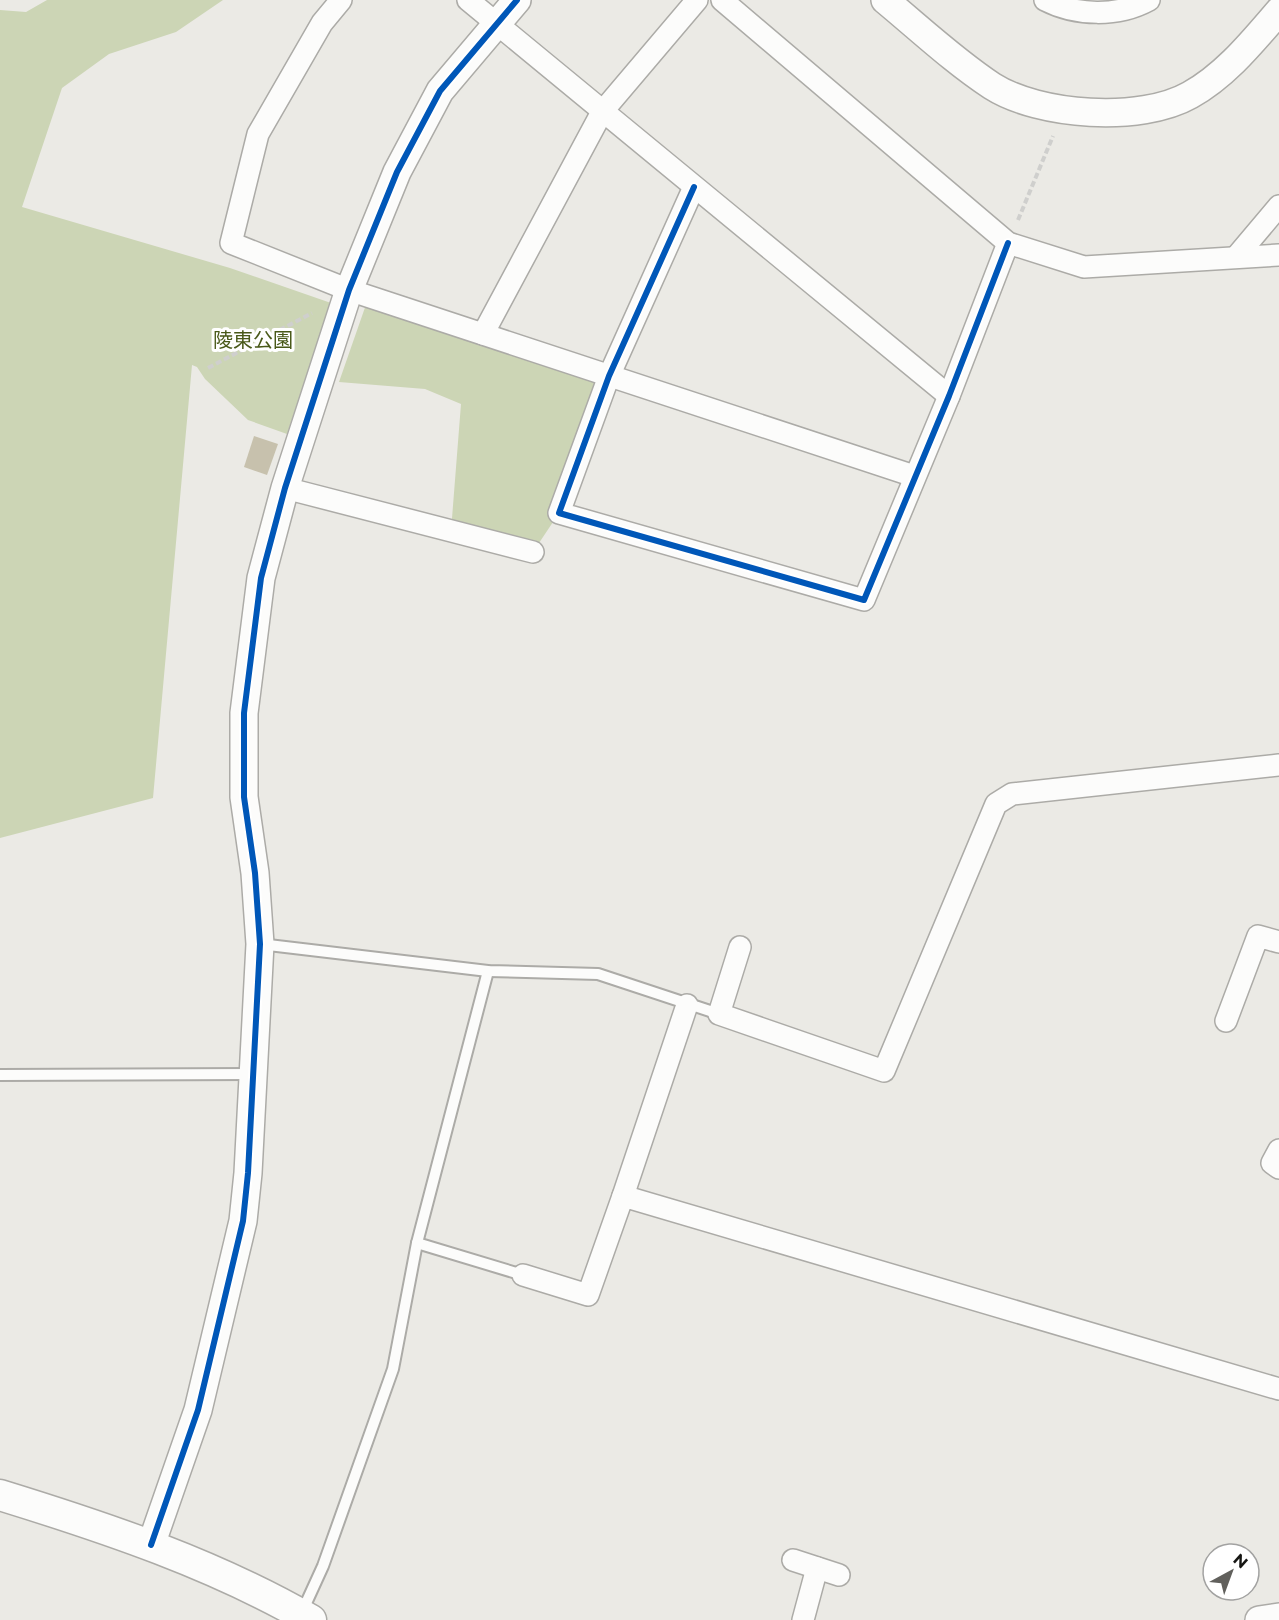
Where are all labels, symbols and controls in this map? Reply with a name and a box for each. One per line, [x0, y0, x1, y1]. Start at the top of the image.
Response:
park label: 陵東公園 [213, 328, 293, 352]
north arrow [1201, 1542, 1261, 1602]
text: N [1229, 1550, 1252, 1572]

